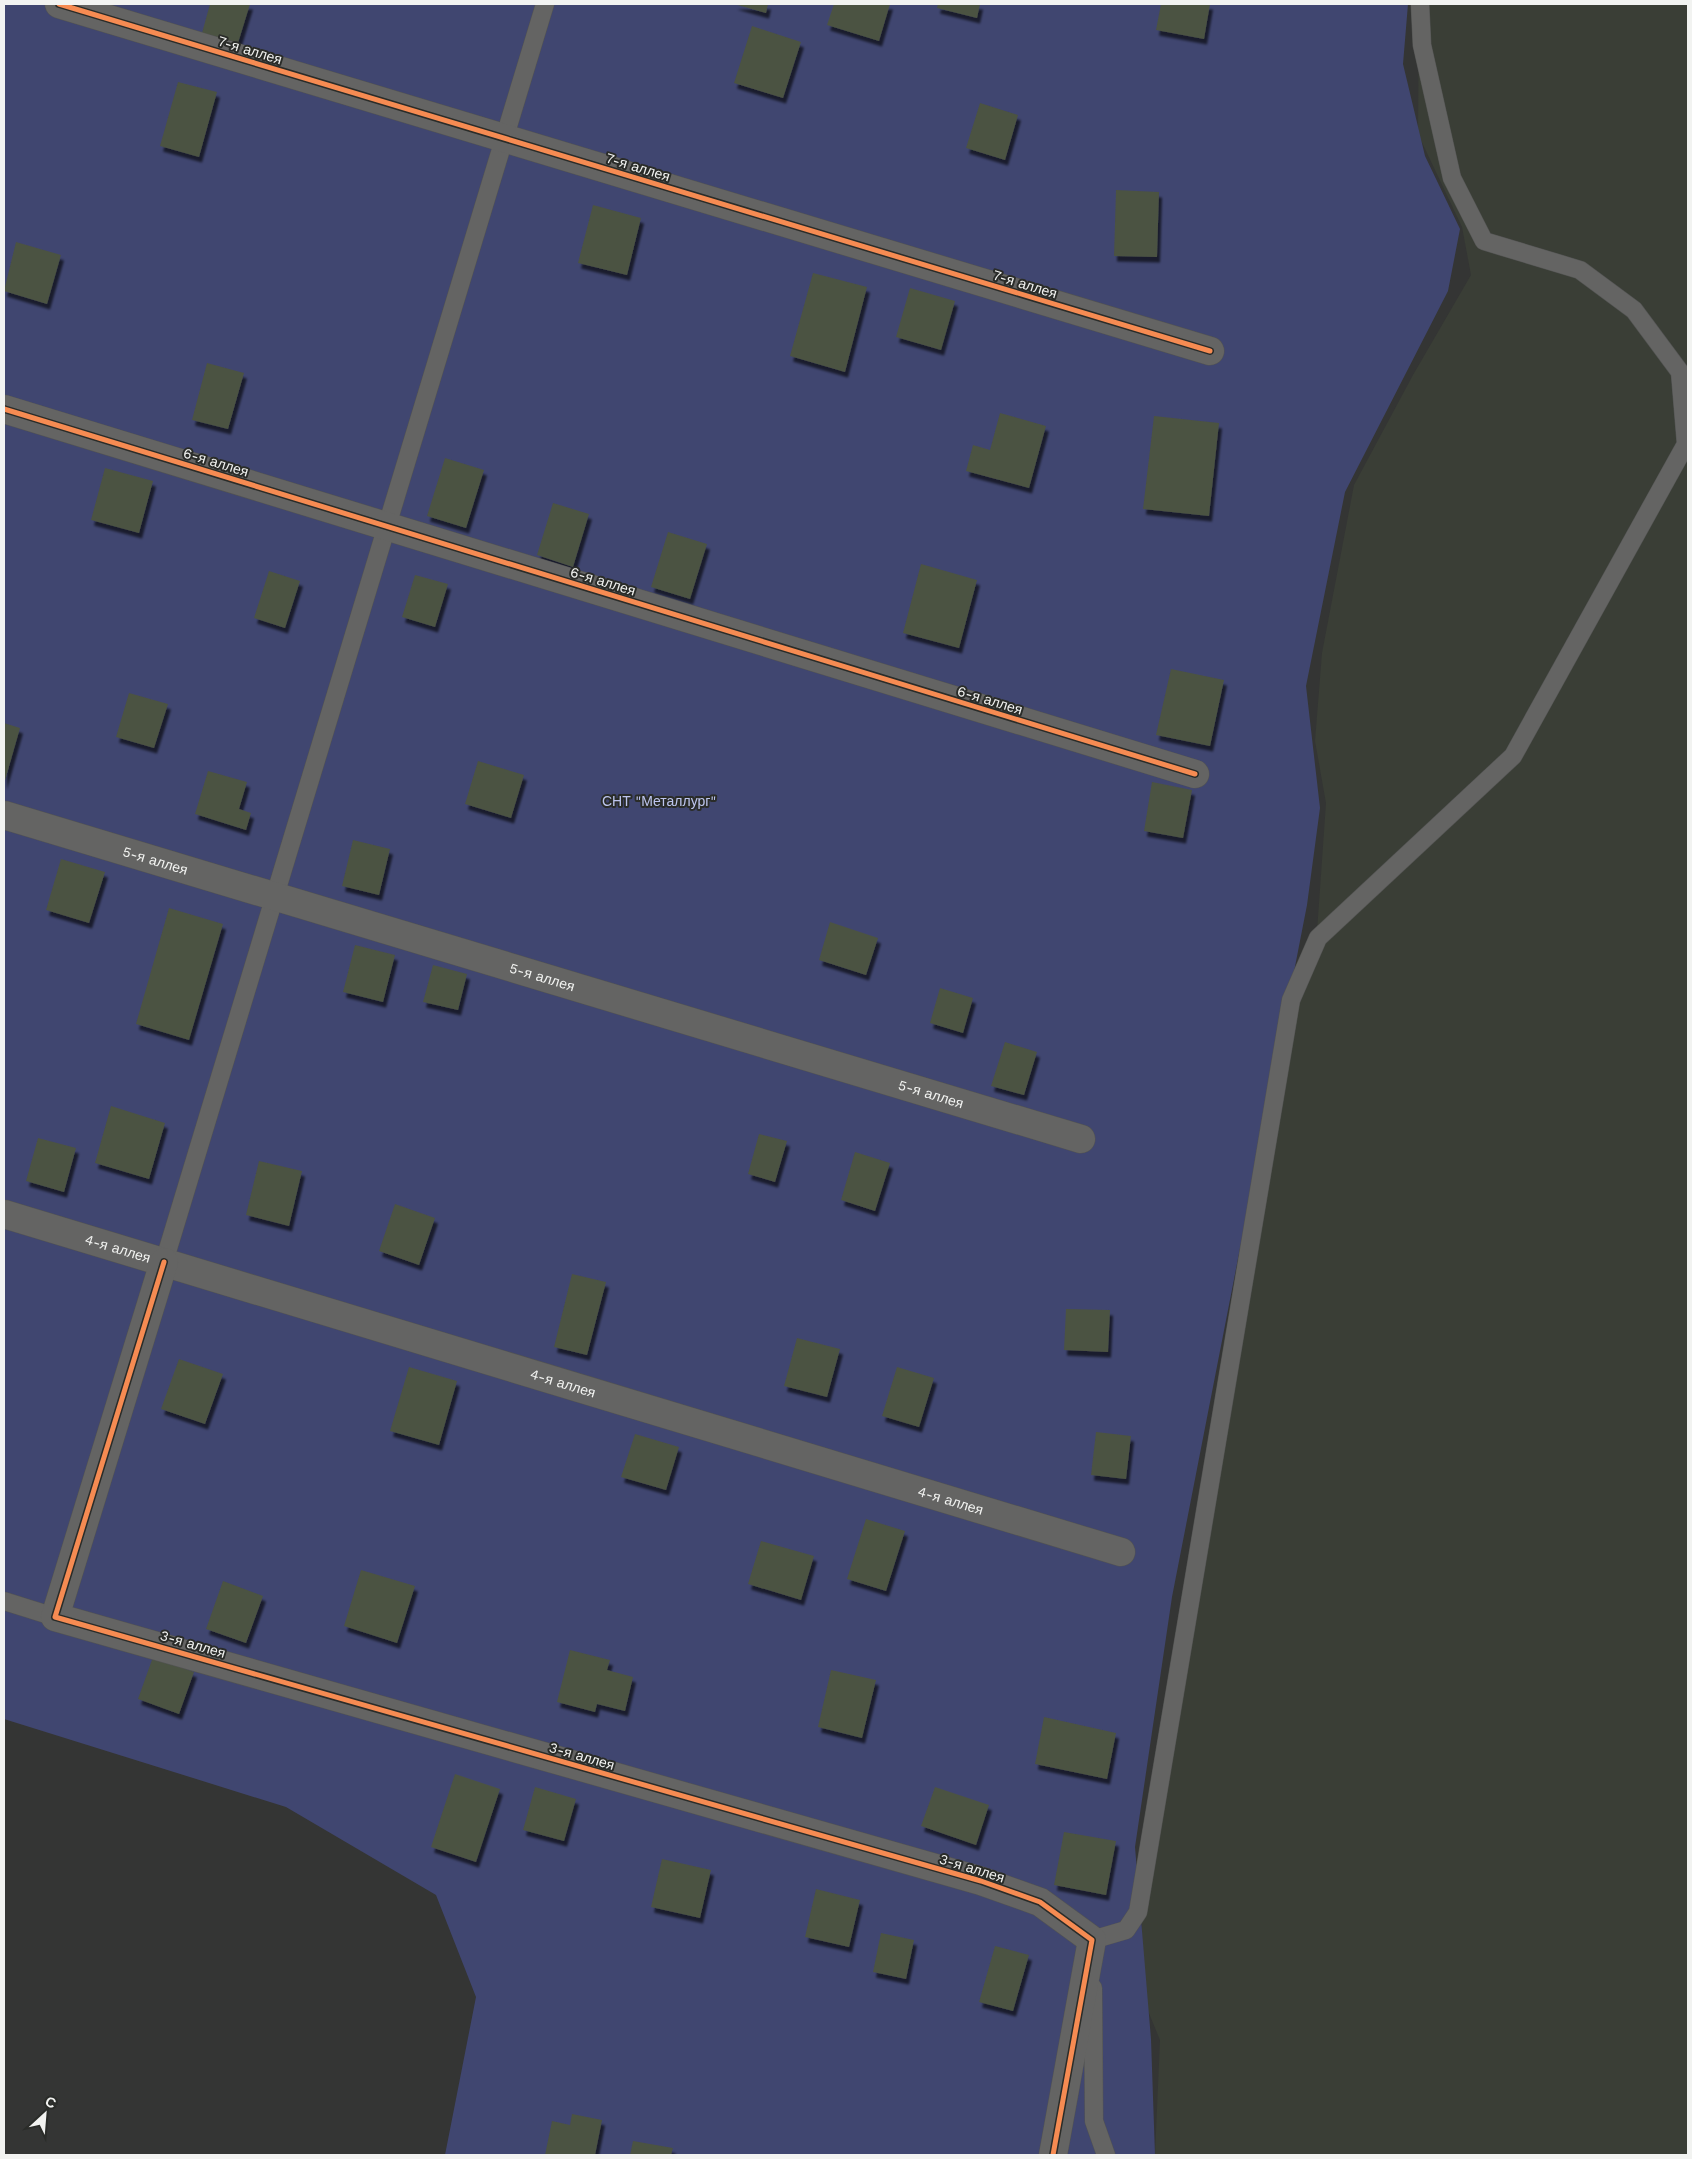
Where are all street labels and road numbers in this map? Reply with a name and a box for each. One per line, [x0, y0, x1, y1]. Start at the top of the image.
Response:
street label: 7-я аллея [216, 33, 284, 67]
street label: 7-я аллея [604, 150, 672, 184]
street label: 7-я аллея [991, 267, 1059, 301]
street label: 6-я аллея [181, 444, 251, 480]
street label: 6-я аллея [568, 563, 638, 599]
street label: 6-я аллея [955, 682, 1025, 718]
street label: 5-я аллея [121, 843, 190, 878]
street label: 5-я аллея [508, 960, 577, 994]
street label: 5-я аллея [896, 1077, 965, 1111]
street label: 4-я аллея [83, 1231, 153, 1266]
street label: 4-я аллея [528, 1366, 598, 1401]
street label: 4-я аллея [916, 1483, 985, 1518]
street label: 3-я аллея [159, 1627, 227, 1661]
street label: 3-я аллея [548, 1739, 616, 1773]
street label: 3-я аллея [938, 1851, 1006, 1885]

